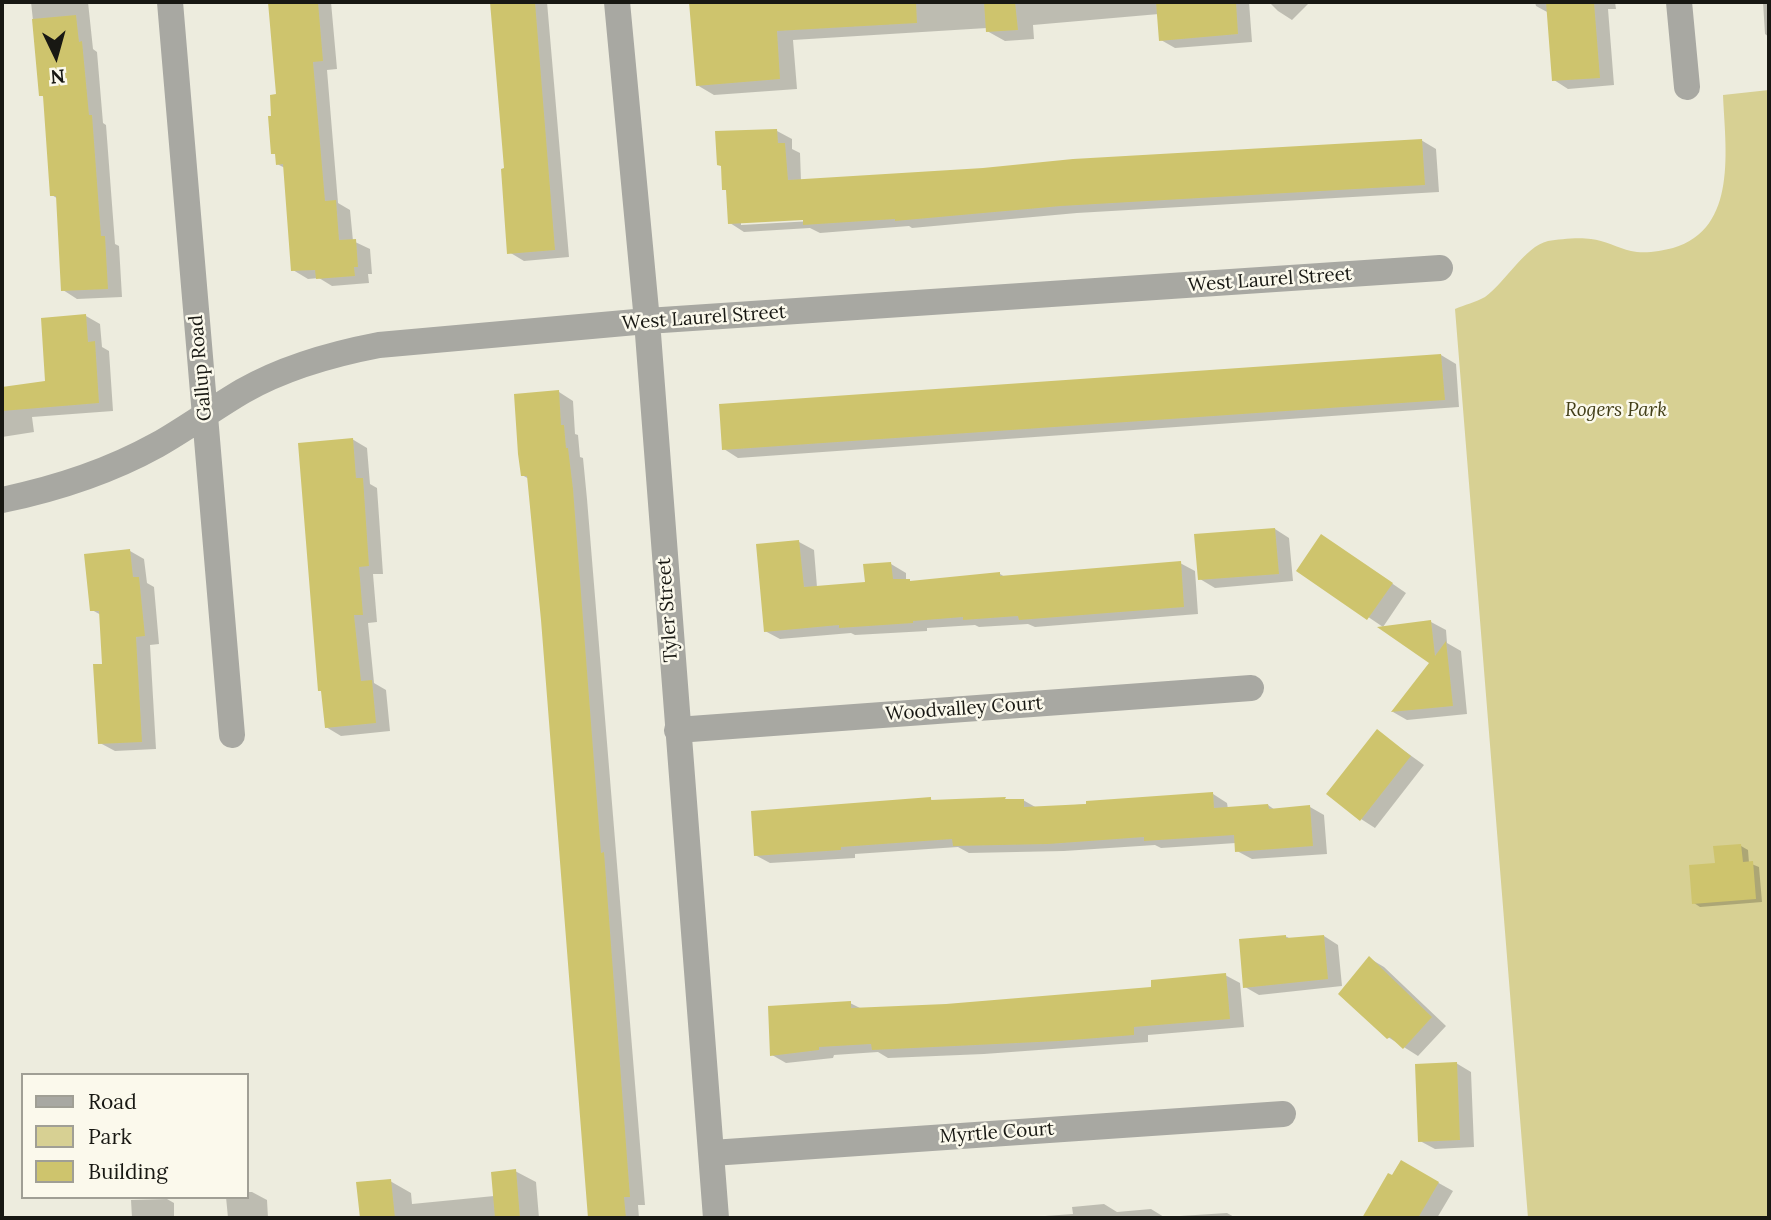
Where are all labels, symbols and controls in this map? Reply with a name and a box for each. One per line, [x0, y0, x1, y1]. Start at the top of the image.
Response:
north arrow [21, 21, 91, 91]
text: N [49, 64, 66, 90]
street label: West Laurel Street [1187, 263, 1353, 297]
street label: West Laurel Street [621, 301, 787, 335]
street label: Gallup Road [185, 314, 217, 422]
park label: Rogers Park [1565, 400, 1667, 422]
street label: Tyler Street [653, 557, 683, 663]
street label: Woodvalley Court [884, 692, 1044, 726]
legend [21, 1073, 248, 1199]
text: Road [88, 1088, 137, 1115]
street label: Myrtle Court [939, 1118, 1055, 1148]
text: Park [88, 1123, 132, 1150]
text: Building [88, 1158, 168, 1185]

